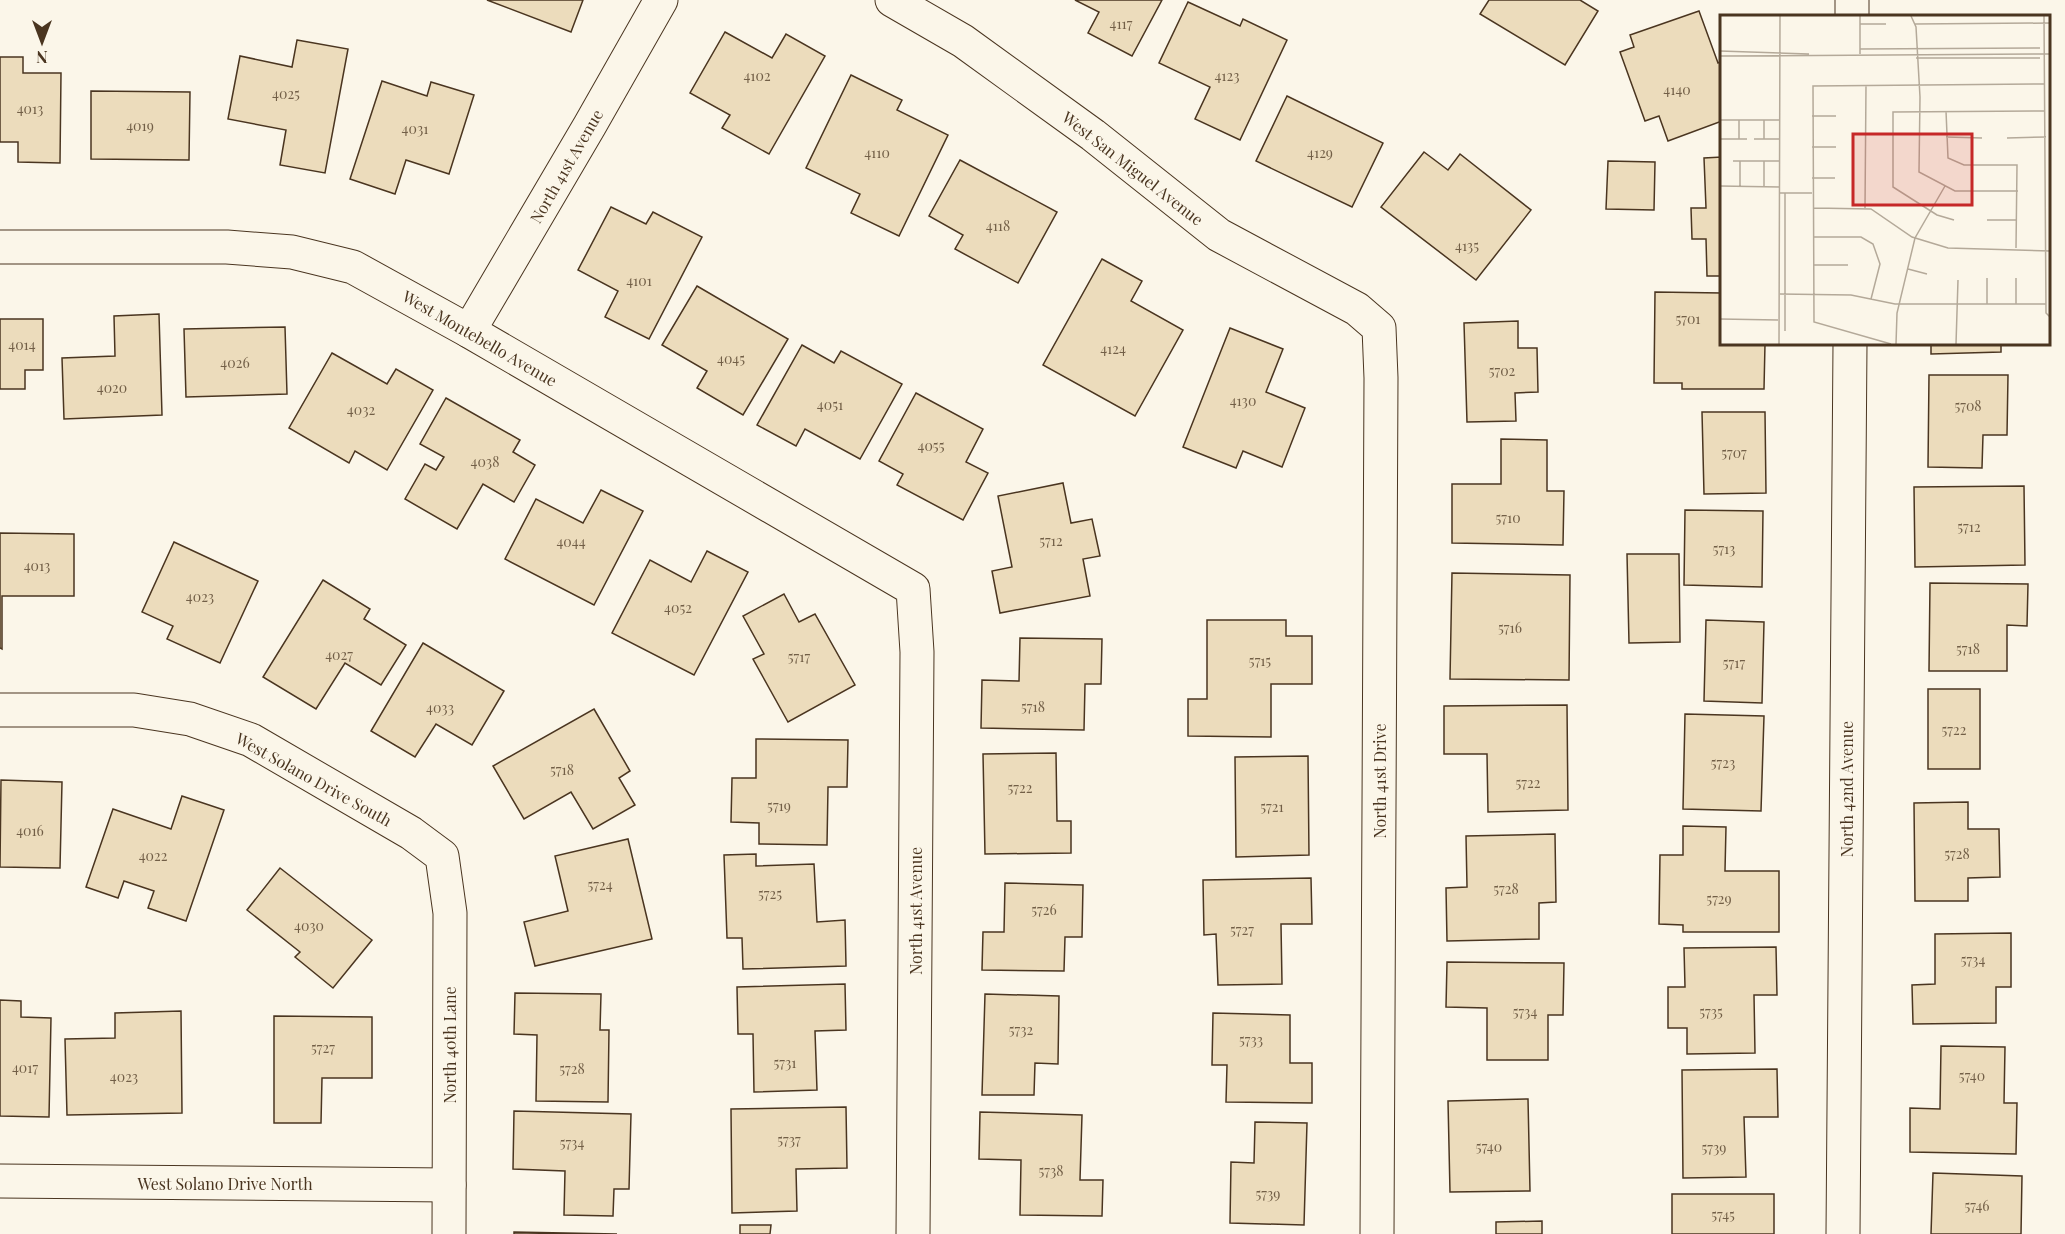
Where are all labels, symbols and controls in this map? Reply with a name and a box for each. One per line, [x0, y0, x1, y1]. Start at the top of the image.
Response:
north arrow [12, 12, 72, 72]
house number: 4117 [1110, 14, 1133, 33]
inset map [1720, 15, 2050, 345]
text: N [36, 47, 48, 68]
house number: 4102 [743, 66, 771, 85]
house number: 4123 [1214, 66, 1240, 85]
house number: 4140 [1663, 80, 1691, 99]
house number: 4025 [272, 84, 300, 103]
house number: 4013 [17, 99, 43, 118]
street label: North 41st Avenue [525, 105, 607, 227]
street label: West San Miguel Avenue [1057, 106, 1208, 230]
house number: 4019 [126, 116, 154, 135]
house number: 4031 [402, 119, 428, 138]
house number: 4110 [864, 143, 890, 162]
house number: 4129 [1307, 143, 1333, 162]
house number: 4118 [986, 216, 1010, 235]
house number: 4135 [1455, 236, 1479, 255]
house number: 4101 [626, 271, 652, 290]
street label: West Montebello Avenue [398, 285, 561, 391]
house number: 5701 [1675, 309, 1701, 328]
house number: 4014 [8, 335, 36, 354]
house number: 4124 [1100, 339, 1126, 358]
house number: 4045 [717, 349, 745, 368]
house number: 4026 [220, 353, 250, 372]
house number: 5702 [1489, 361, 1516, 380]
house number: 4020 [97, 378, 127, 397]
house number: 4130 [1230, 391, 1256, 410]
house number: 4051 [817, 395, 843, 414]
house number: 5708 [1954, 396, 1982, 415]
house number: 4032 [347, 400, 375, 419]
house number: 4055 [918, 436, 945, 455]
house number: 5707 [1721, 443, 1747, 462]
house number: 4038 [471, 452, 499, 471]
house number: 5710 [1495, 508, 1521, 527]
house number: 5712 [1957, 517, 1981, 536]
house number: 5712 [1039, 531, 1063, 550]
house number: 4044 [556, 532, 586, 551]
house number: 5713 [1713, 539, 1735, 558]
house number: 4013 [24, 556, 50, 575]
house number: 4023 [186, 587, 214, 606]
house number: 4052 [664, 598, 692, 617]
house number: 5716 [1498, 618, 1522, 637]
house number: 5718 [1956, 639, 1980, 658]
house number: 4027 [325, 645, 353, 664]
house number: 5717 [788, 647, 810, 666]
house number: 5715 [1249, 651, 1271, 670]
house number: 5717 [1723, 653, 1745, 672]
house number: 5718 [1021, 697, 1045, 716]
house number: 4033 [426, 698, 454, 717]
house number: 5722 [1942, 720, 1967, 739]
street label: North 42nd Avenue [1836, 721, 1857, 857]
street label: North 41st Drive [1369, 723, 1390, 839]
street label: West Solano Drive South [231, 727, 396, 831]
house number: 5723 [1711, 753, 1735, 772]
house number: 5718 [550, 760, 574, 779]
house number: 5722 [1516, 773, 1541, 792]
house number: 5722 [1008, 778, 1033, 797]
house number: 5719 [767, 796, 791, 815]
house number: 5721 [1260, 797, 1284, 816]
house number: 4016 [16, 821, 44, 840]
house number: 5728 [1944, 844, 1970, 863]
house number: 4022 [139, 846, 168, 865]
street label: North 41st Avenue [905, 847, 926, 975]
house number: 5724 [587, 875, 613, 894]
house number: 5728 [1493, 879, 1519, 898]
house number: 5725 [758, 884, 782, 903]
house number: 5729 [1706, 889, 1732, 908]
house number: 5726 [1031, 900, 1057, 919]
house number: 4030 [294, 916, 324, 935]
house number: 5727 [1230, 920, 1254, 939]
house number: 5734 [1961, 950, 1985, 969]
street label: North 40th Lane [439, 986, 460, 1104]
house number: 5734 [1513, 1002, 1537, 1021]
house number: 5735 [1699, 1002, 1723, 1021]
house number: 5732 [1009, 1020, 1034, 1039]
house number: 5733 [1239, 1030, 1263, 1049]
house number: 5727 [311, 1038, 335, 1057]
house number: 5731 [774, 1053, 797, 1072]
house number: 4017 [12, 1058, 38, 1077]
house number: 5728 [559, 1059, 585, 1078]
house number: 5740 [1959, 1066, 1985, 1085]
house number: 4023 [110, 1067, 138, 1086]
house number: 5737 [777, 1130, 801, 1149]
house number: 5734 [560, 1133, 584, 1152]
house number: 5740 [1476, 1137, 1502, 1156]
house number: 5739 [1702, 1138, 1726, 1157]
house number: 5738 [1038, 1161, 1064, 1180]
street label: West Solano Drive North [136, 1173, 313, 1194]
house number: 5739 [1256, 1184, 1280, 1203]
house number: 5746 [1964, 1196, 1990, 1215]
house number: 5745 [1711, 1205, 1735, 1224]

